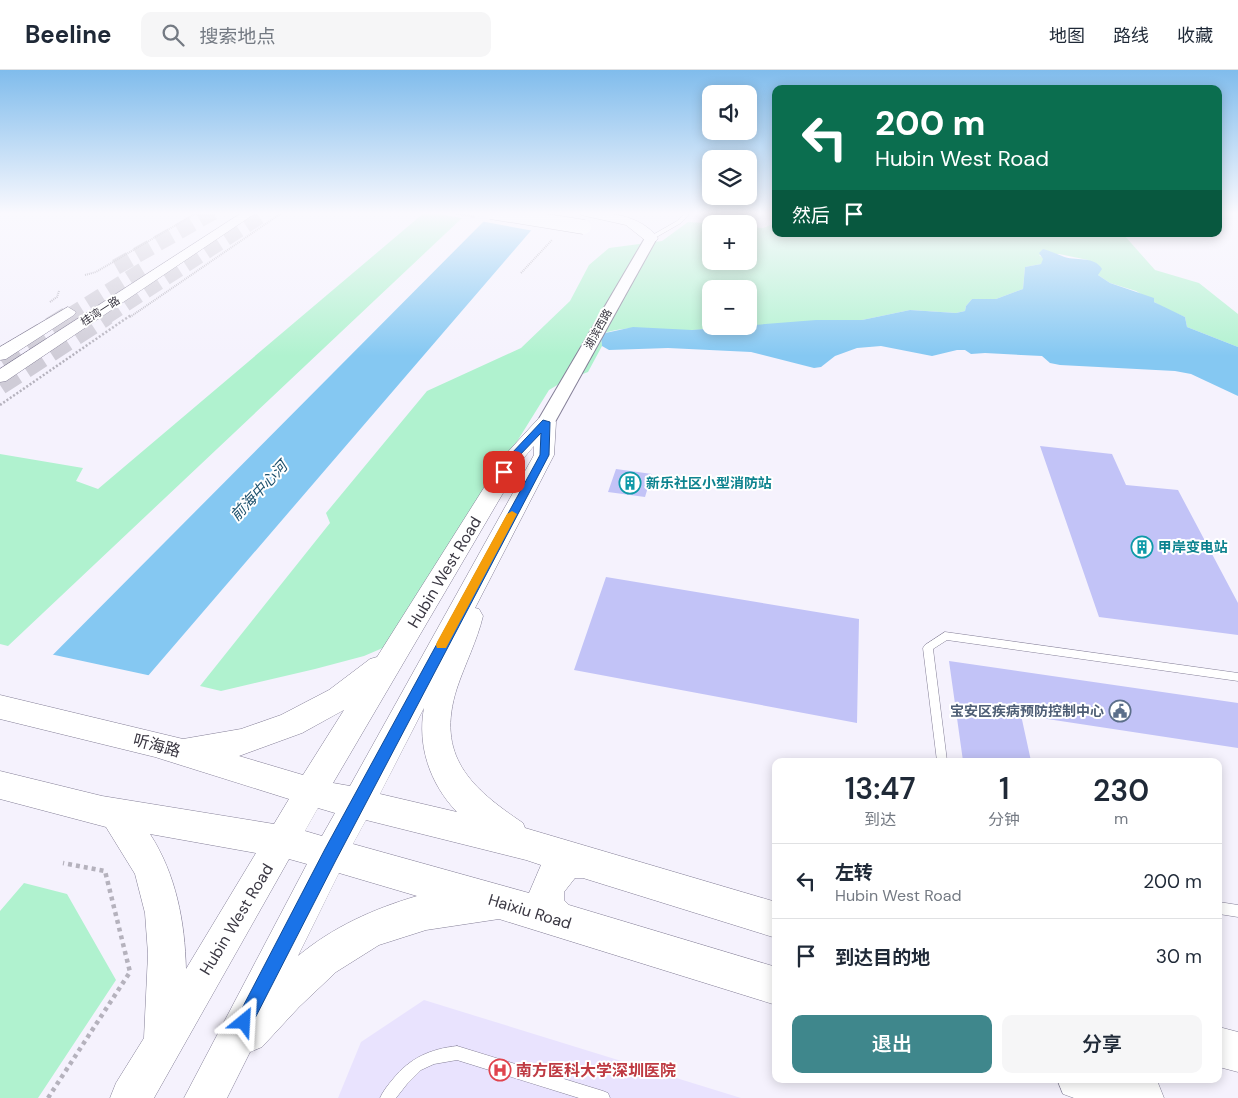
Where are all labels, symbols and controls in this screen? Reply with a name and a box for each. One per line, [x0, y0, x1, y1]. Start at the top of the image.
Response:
search box [141, 12, 491, 57]
text: Beeline [25, 19, 111, 50]
icon: search [159, 21, 187, 49]
text: 搜索地点 [199, 24, 275, 49]
text: 地图 [1049, 24, 1085, 48]
text: 路线 [1113, 24, 1149, 48]
text: 收藏 [1177, 24, 1213, 48]
map controls [702, 85, 757, 335]
button: sound [702, 85, 757, 140]
text: 200 m [875, 100, 986, 146]
icon: left [792, 105, 857, 170]
text: Hubin West Road [875, 144, 1049, 173]
button: layers [702, 150, 757, 205]
icon: arrive [840, 200, 868, 228]
text: 然后 [792, 203, 830, 228]
button: + [702, 215, 757, 270]
button: − [702, 280, 757, 335]
street label: 桂湾一路 [78, 293, 122, 329]
street label: 湖滨西路 [581, 306, 615, 352]
pin [483, 451, 525, 493]
water label: 前海中心河 [226, 455, 294, 525]
icon: arrive [490, 458, 518, 486]
building icon: 新乐社区小型消防站 [618, 471, 642, 495]
place label: 新乐社区小型消防站 [646, 474, 772, 492]
street label: Hubin West Road [403, 513, 486, 632]
building icon: 甲岸变电站 [1130, 535, 1154, 559]
place label: 甲岸变电站 [1158, 538, 1228, 556]
public building icon: 宝安区疾病预防控制中心 [1108, 699, 1132, 723]
place label: 宝安区疾病预防控制中心 [950, 702, 1104, 720]
street label: 听海路 [131, 729, 183, 762]
text: 13:47 [845, 769, 916, 808]
text: 1 [999, 769, 1010, 808]
text: 230 [1093, 771, 1149, 810]
text: m [1114, 808, 1128, 829]
text: 到达 [864, 809, 896, 830]
text: 分钟 [988, 809, 1020, 830]
street label: Hubin West Road [195, 860, 278, 979]
text: 左转 [835, 860, 873, 885]
icon: left [792, 867, 820, 895]
text: 200 m [1143, 869, 1202, 894]
text: Hubin West Road [835, 885, 962, 906]
street label: Haixiu Road [486, 889, 574, 934]
icon: arrive [792, 942, 820, 970]
text: 30 m [1156, 944, 1202, 969]
text: 到达目的地 [835, 945, 930, 970]
position arrow [217, 995, 269, 1047]
button: 退出 [792, 1015, 992, 1073]
button: 分享 [1002, 1015, 1202, 1073]
hospital icon: 南方医科大学深圳医院 [488, 1058, 512, 1082]
place label: 南方医科大学深圳医院 [516, 1060, 676, 1081]

